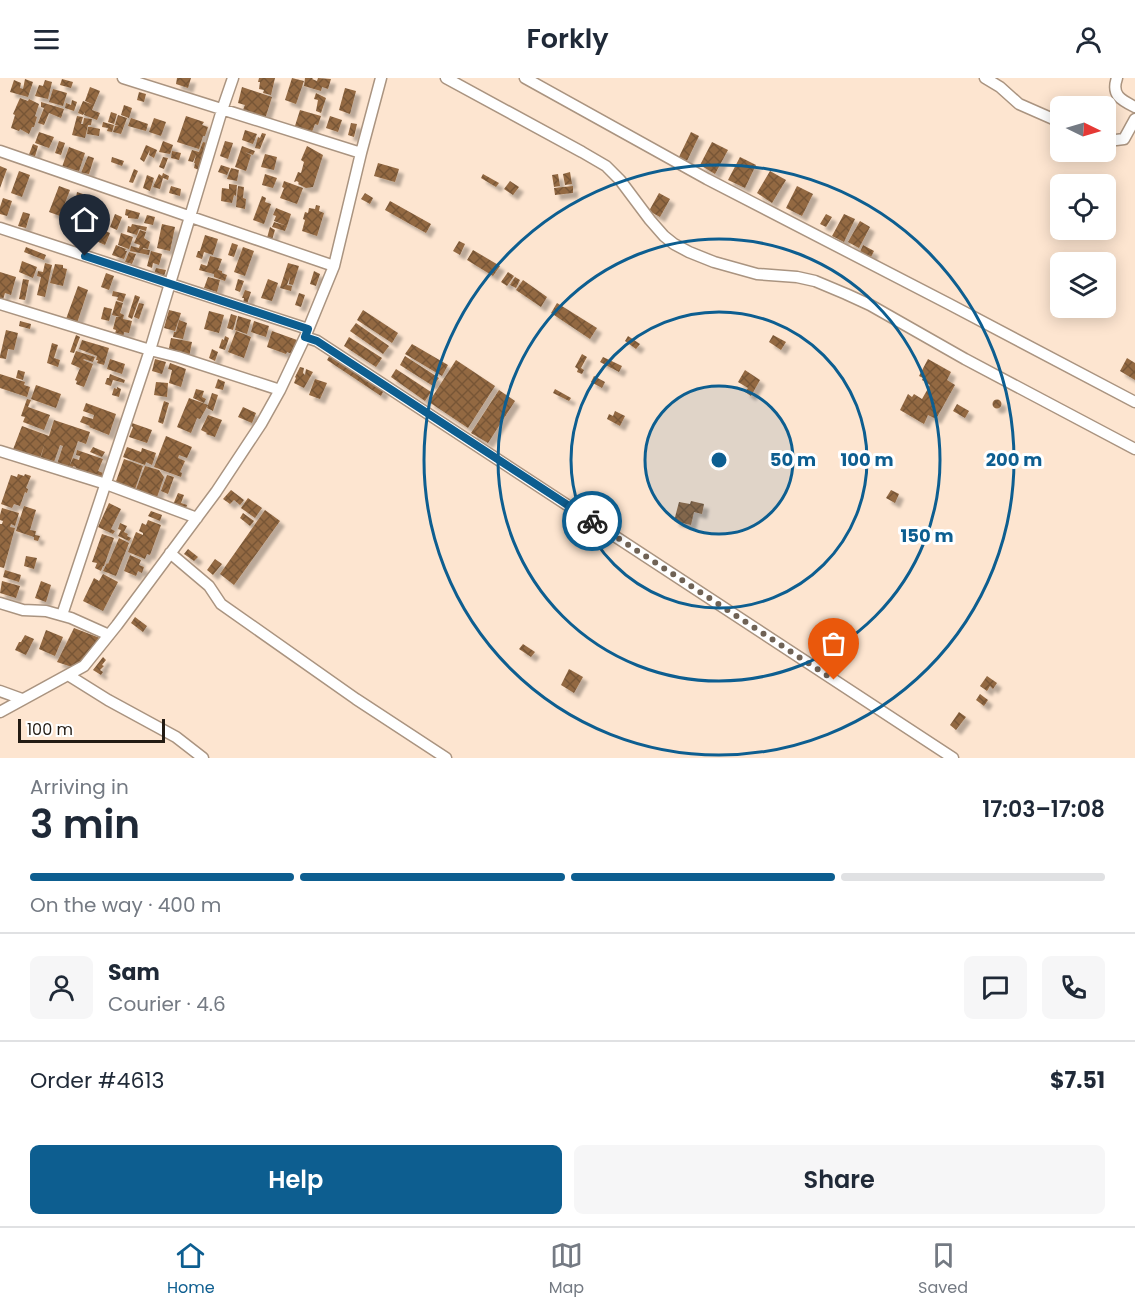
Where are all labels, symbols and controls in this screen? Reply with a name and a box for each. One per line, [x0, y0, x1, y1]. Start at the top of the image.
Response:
text: Forkly [526, 20, 609, 57]
icon: menu [30, 23, 63, 56]
icon: person [1072, 23, 1105, 56]
north arrow [1050, 96, 1116, 162]
map controls [1050, 96, 1116, 318]
button: locate [1050, 174, 1116, 240]
pin [59, 194, 110, 256]
icon: home [68, 203, 101, 236]
button: layers [1050, 252, 1116, 318]
text: 50 m [770, 447, 816, 472]
text: 100 m [840, 447, 894, 472]
text: 200 m [986, 447, 1042, 472]
centre of rings [709, 450, 729, 470]
courier [562, 491, 622, 551]
icon: bike [576, 505, 609, 538]
text: 150 m [900, 523, 954, 548]
pin [808, 618, 859, 680]
icon: bag [817, 627, 850, 660]
scale bar [18, 716, 165, 744]
text: 100 m [27, 718, 73, 741]
text: Arriving in [30, 773, 129, 801]
text: 17:03–17:08 [982, 794, 1105, 825]
text: 3 min [30, 797, 140, 852]
text: On the way · 400 m [30, 891, 221, 919]
button: person [30, 956, 93, 1019]
button: chat [964, 956, 1027, 1019]
button: phone [1042, 956, 1105, 1019]
text: Sam [108, 957, 160, 988]
text: Courier · 4.6 [108, 990, 226, 1018]
text: Order #4613 [30, 1065, 164, 1096]
text: $7.51 [1050, 1065, 1105, 1096]
button: Help [30, 1145, 562, 1214]
button: Share [574, 1145, 1105, 1214]
tab: Home [167, 1239, 215, 1300]
tab: Map [549, 1239, 584, 1300]
tab: Saved [918, 1239, 968, 1300]

